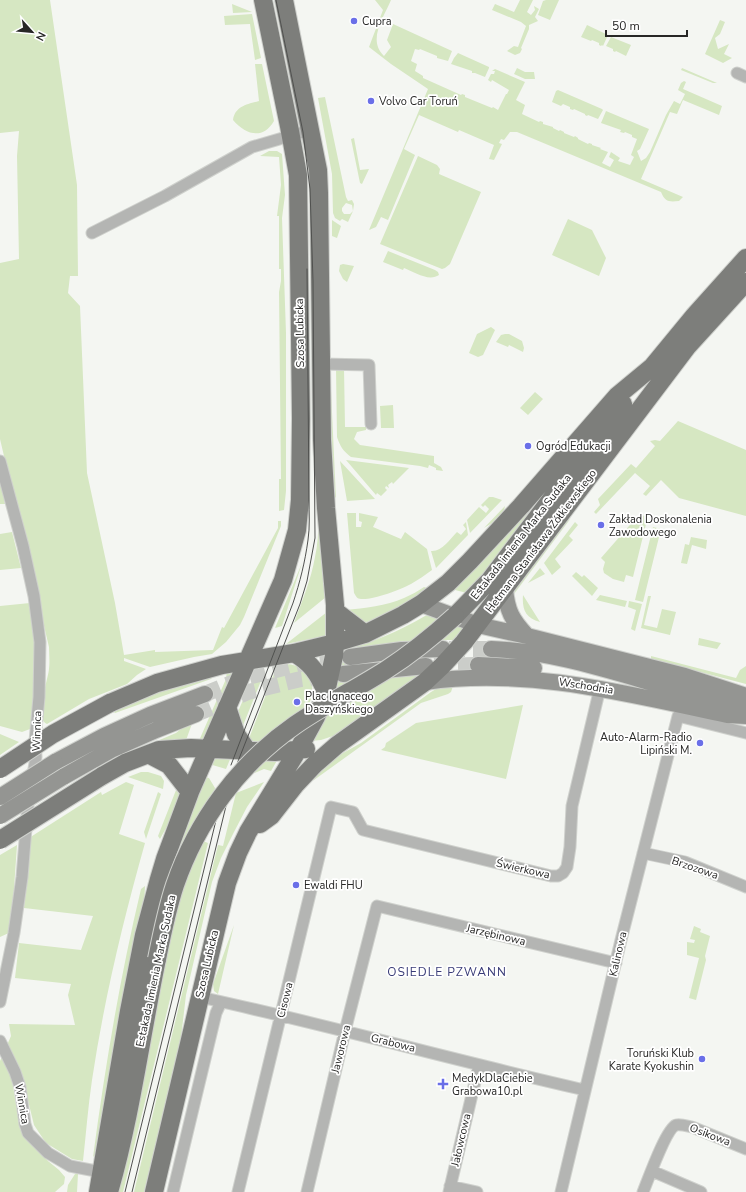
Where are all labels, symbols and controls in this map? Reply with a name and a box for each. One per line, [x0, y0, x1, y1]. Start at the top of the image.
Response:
north arrow [12, 12, 52, 52]
scale bar [606, 12, 687, 38]
place label: Cupra [362, 14, 392, 29]
marker: Cupra [349, 16, 359, 26]
text: 50 m [612, 18, 640, 34]
text: N [32, 29, 49, 43]
place label: Volvo Car Toruń [378, 94, 458, 109]
marker: Volvo Car Toruń [366, 96, 376, 106]
street label: Szosa Lubicka [292, 298, 308, 368]
place label: Ogród Edukacji [536, 439, 611, 454]
marker: Ogród Edukacji [523, 441, 533, 451]
street label: Hetmana Stanisława Żółkiewskiego [482, 466, 600, 616]
street label: Estakada imienia Marka Sudaka [467, 471, 575, 603]
place label: Zakład Doskonalenia Zawodowego [609, 512, 712, 540]
marker: Zakład Doskonalenia Zawodowego [596, 520, 606, 530]
street label: Wschodnia [558, 674, 615, 698]
place label: Plac Ignacego Daszyńskiego [305, 689, 374, 717]
marker: Plac Ignacego Daszyńskiego [292, 697, 302, 707]
street label: Winnica [29, 710, 45, 752]
place label: Auto-Alarm-Radio Lipiński M. [600, 730, 692, 758]
marker: Auto-Alarm-Radio Lipiński M. [695, 738, 705, 748]
street label: Brzozowa [670, 853, 720, 883]
street label: Świerkowa [495, 855, 552, 882]
place label: Ewaldi FHU [304, 878, 363, 893]
marker: Ewaldi FHU [291, 880, 301, 890]
street label: Estakada imienia Marka Sudaka [133, 893, 179, 1048]
street label: Jarzębinowa [464, 921, 527, 949]
street label: Szosa Lubicka [192, 928, 222, 999]
street label: Kalinowa [606, 930, 630, 978]
district label: OSIEDLE PZWANN [387, 964, 507, 980]
street label: Cisowa [273, 980, 297, 1019]
street label: Jaworowa [327, 1023, 354, 1076]
street label: Grabowa [369, 1030, 417, 1056]
place label: Toruński Klub Karate Kyokushin [609, 1046, 694, 1074]
marker: Toruński Klub Karate Kyokushin [697, 1054, 707, 1064]
place label: MedykDlaCiebie Grabowa10.pl [452, 1071, 533, 1099]
marker: MedykDlaCiebie Grabowa10.pl [437, 1078, 449, 1090]
street label: Winnica [11, 1083, 33, 1125]
street label: Jałowcowa [447, 1112, 474, 1169]
street label: Osikowa [687, 1120, 733, 1150]

